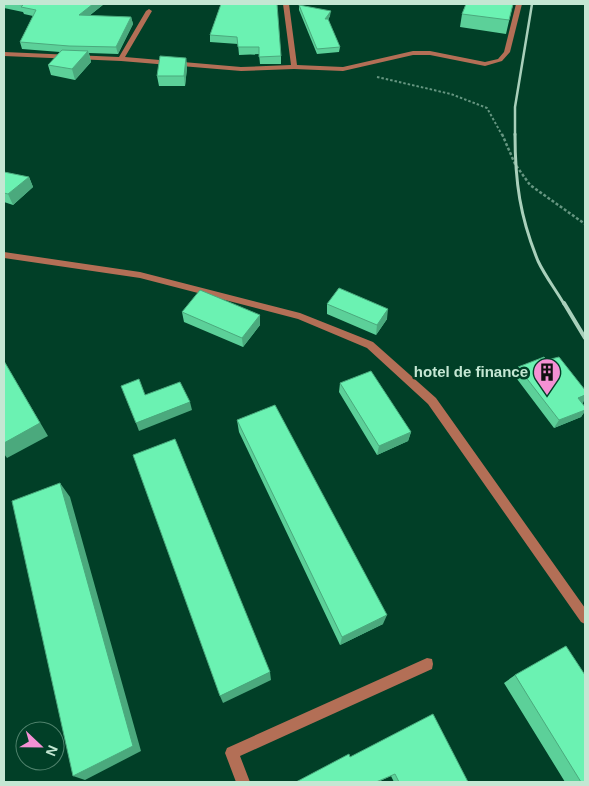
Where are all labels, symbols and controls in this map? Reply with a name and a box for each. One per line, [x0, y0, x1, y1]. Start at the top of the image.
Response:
building icon: hotel de finance [532, 357, 562, 396]
place label: hotel de finance [414, 363, 528, 380]
north arrow [15, 721, 65, 771]
text: N [43, 743, 61, 759]

